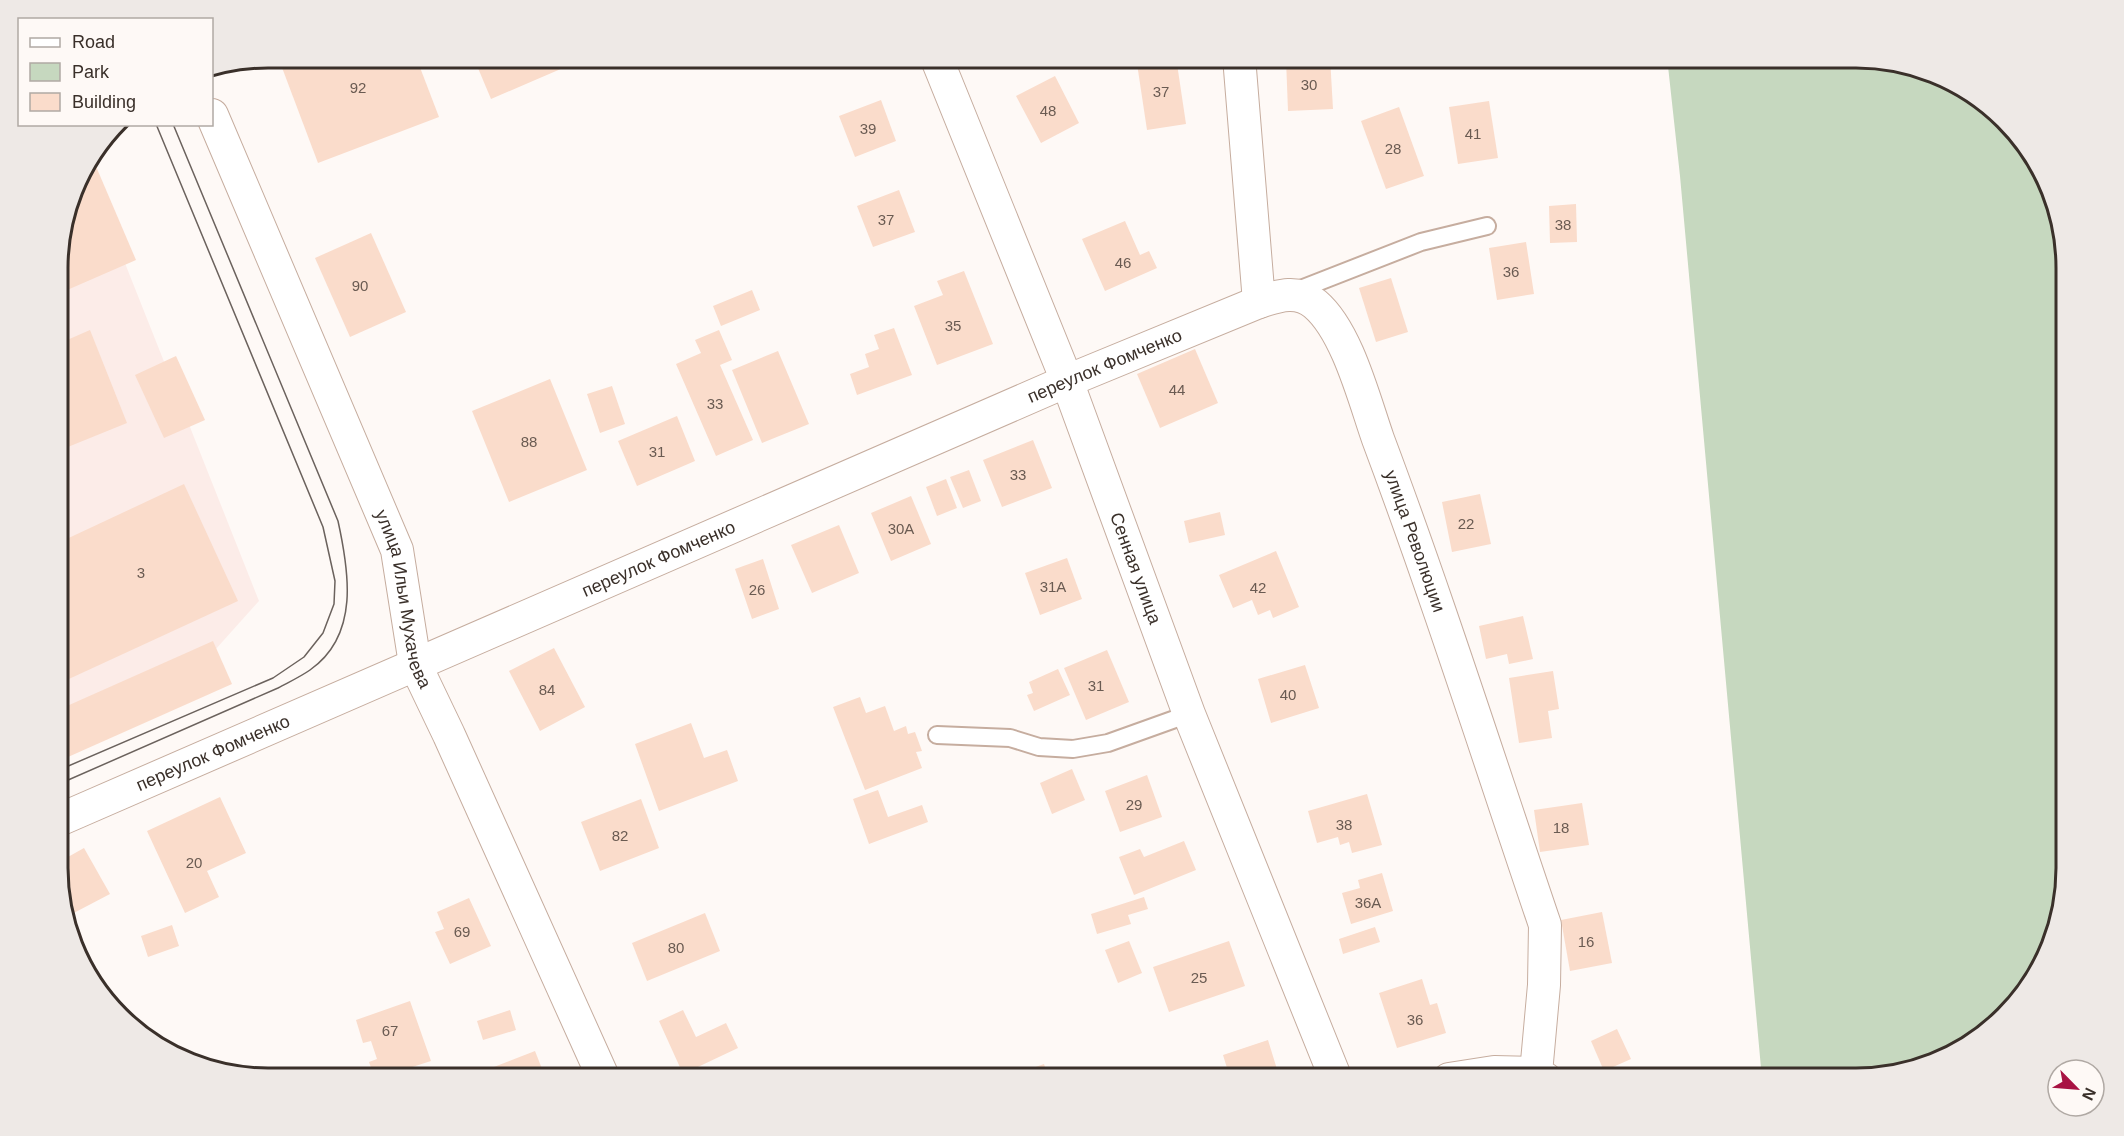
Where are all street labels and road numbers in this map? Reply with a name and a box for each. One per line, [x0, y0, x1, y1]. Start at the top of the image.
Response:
street label: переулок Фомченко [1024, 325, 1185, 407]
street label: улица Революции [1380, 467, 1449, 615]
street label: улица Ильи Мухачева [371, 507, 436, 693]
street label: Сенная улица [1106, 510, 1166, 628]
street label: переулок Фомченко [579, 517, 738, 601]
street label: переулок Фомченко [133, 711, 293, 795]

